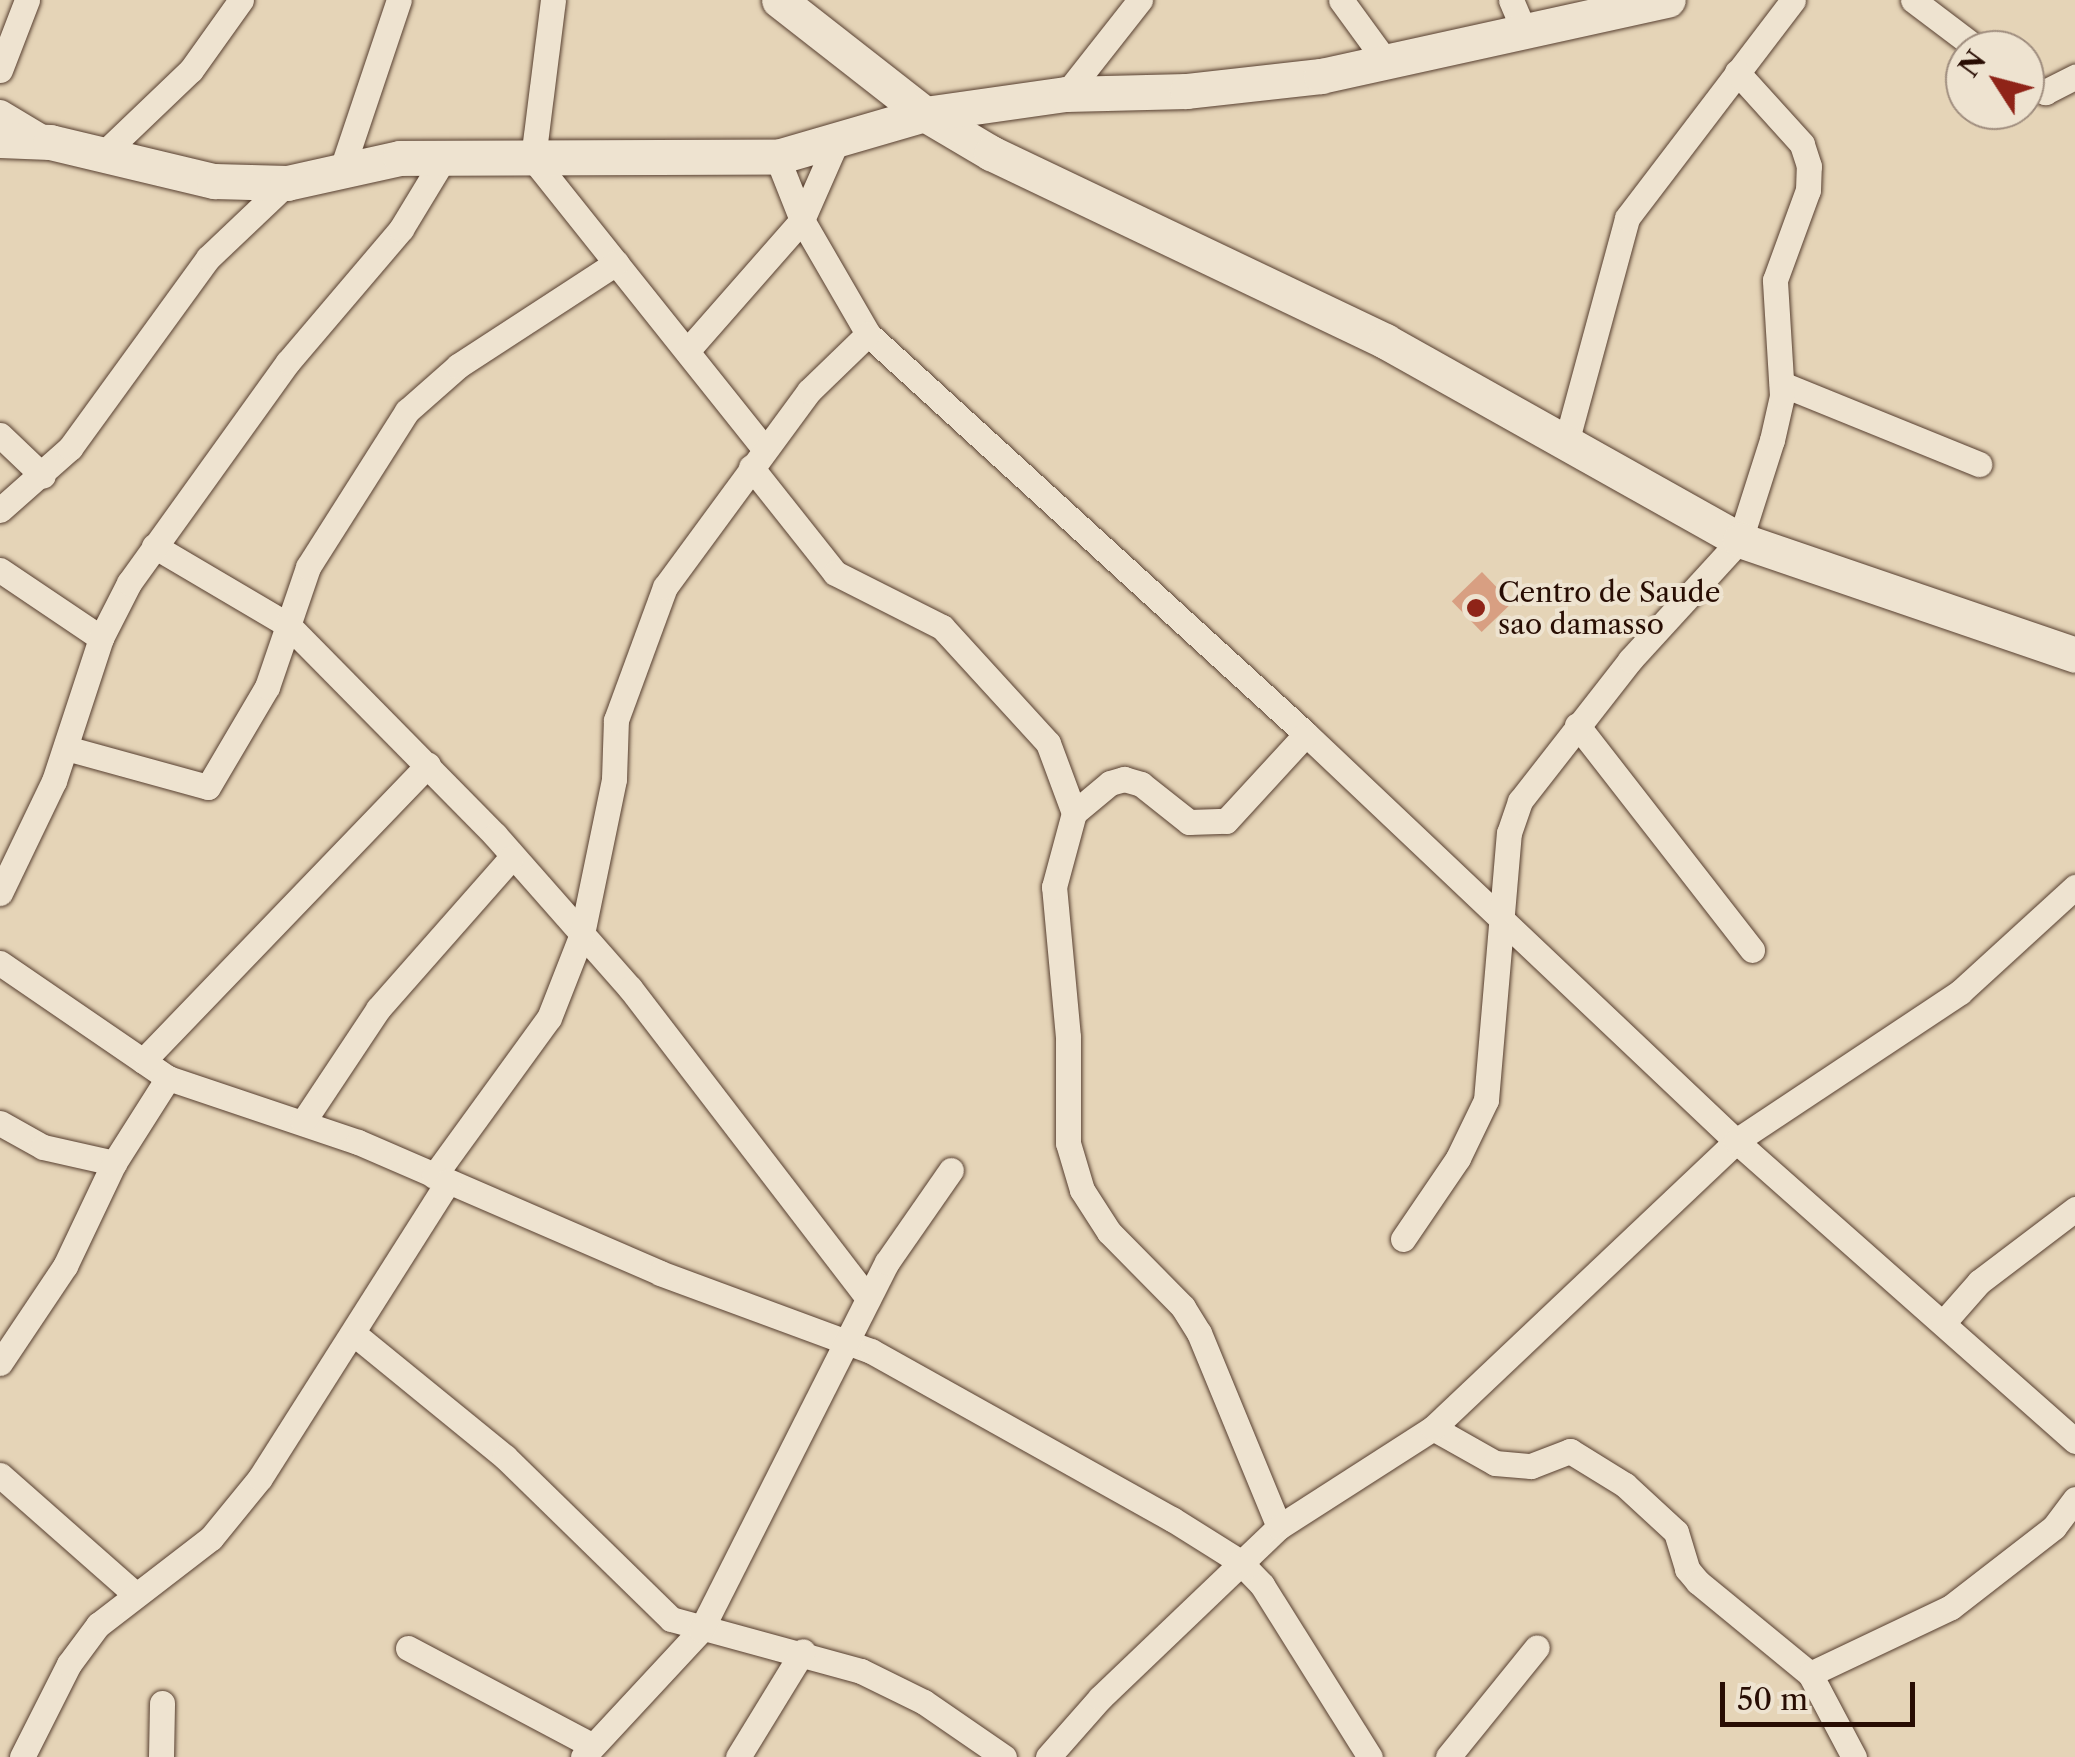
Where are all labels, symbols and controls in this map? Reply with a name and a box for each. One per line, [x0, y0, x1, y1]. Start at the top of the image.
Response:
north arrow [1945, 30, 2045, 130]
text: N [1951, 44, 1993, 83]
place label: Centro de Saude sao damasso [1498, 575, 1720, 641]
marker: Centro de Saude sao damasso [1463, 595, 1489, 621]
scale bar [1725, 1662, 1920, 1724]
text: 50 m [1737, 1681, 1808, 1718]

